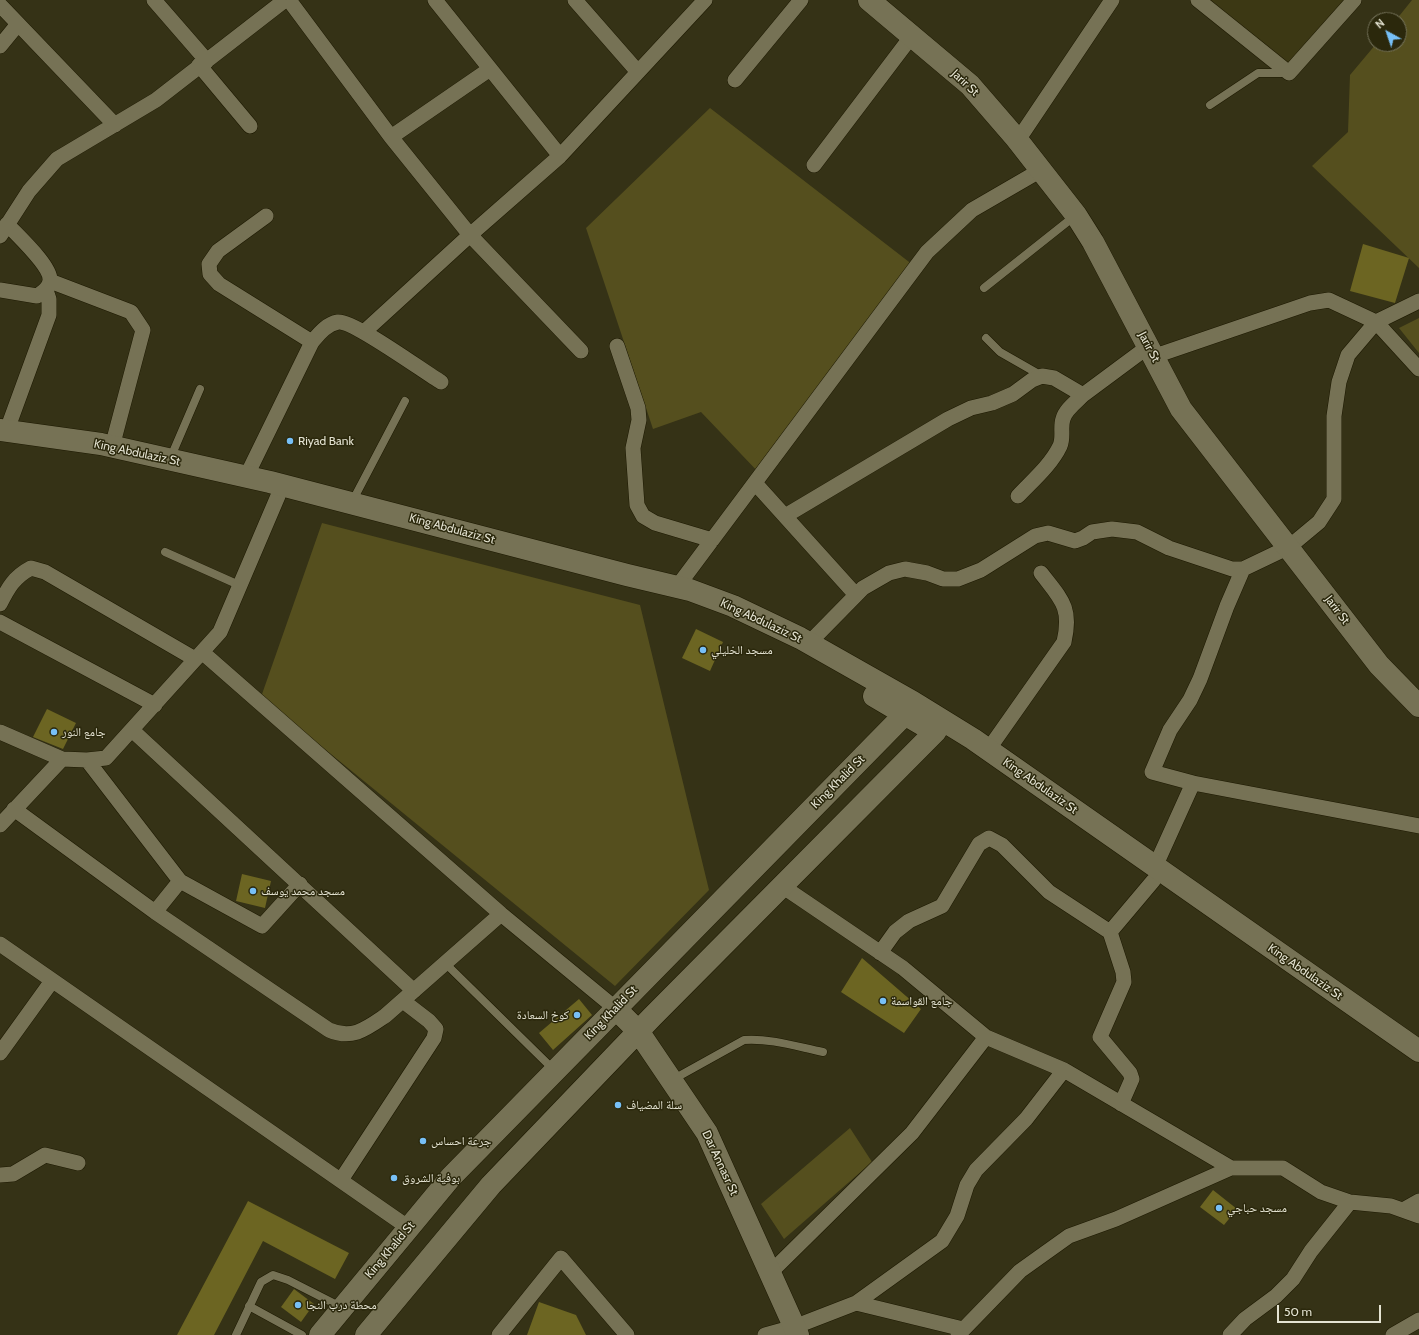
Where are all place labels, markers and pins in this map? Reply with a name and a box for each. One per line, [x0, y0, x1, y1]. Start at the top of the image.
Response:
place label: Riyad Bank [298, 434, 354, 448]
marker: Riyad Bank [285, 436, 295, 446]
place label: مسجد الخليلي [711, 643, 773, 657]
marker: مسجد الخليلي [698, 645, 708, 655]
place label: جامع النور [62, 725, 106, 739]
marker: جامع النور [49, 727, 59, 737]
place label: مسجد محمد يوسف [261, 884, 345, 898]
marker: مسجد محمد يوسف [248, 886, 258, 896]
place label: جامع القواسمة [891, 994, 952, 1008]
marker: جامع القواسمة [878, 996, 888, 1006]
place label: كوخ السعادة [517, 1008, 569, 1022]
marker: كوخ السعادة [572, 1010, 582, 1020]
place label: سلة المضياف [626, 1098, 682, 1112]
marker: سلة المضياف [613, 1100, 623, 1110]
place label: جرعة احساس [431, 1134, 491, 1148]
marker: جرعة احساس [418, 1136, 428, 1146]
place label: بوفية الشروق [402, 1171, 460, 1185]
marker: بوفية الشروق [389, 1173, 399, 1183]
place label: مسجد حباجي [1227, 1201, 1287, 1215]
marker: مسجد حباجي [1214, 1203, 1224, 1213]
place label: محطة درب النجا [306, 1298, 377, 1312]
marker: محطة درب النجا [293, 1300, 303, 1310]

